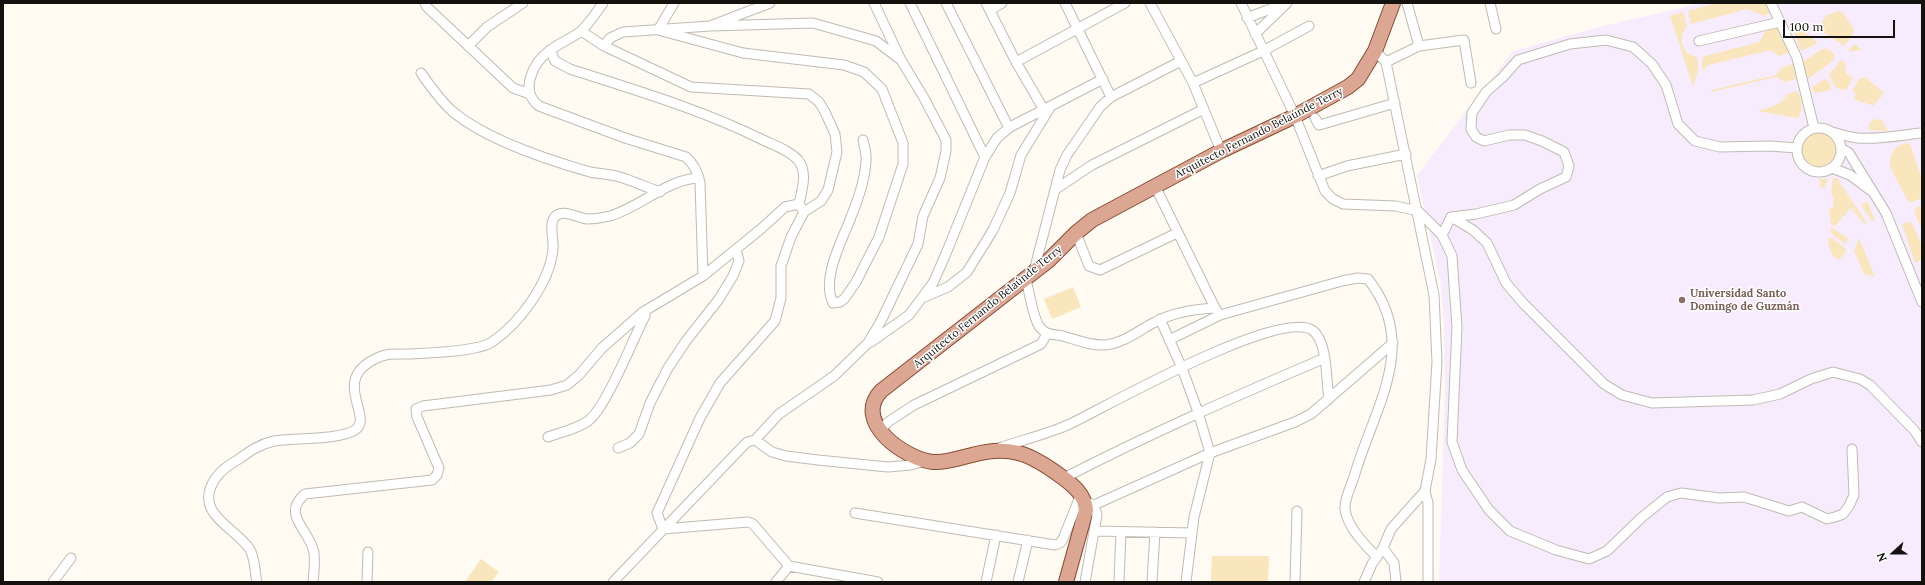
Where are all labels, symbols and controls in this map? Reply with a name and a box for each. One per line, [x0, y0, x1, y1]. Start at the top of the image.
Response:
scale bar [1785, 12, 1897, 38]
text: 100 m [1790, 19, 1823, 34]
street label: Arquitecto Fernando Belaúnde Terry [1173, 85, 1345, 181]
street label: Arquitecto Fernando Belaúnde Terry [911, 243, 1065, 371]
place label: Universidad Santo Domingo de Guzmán [1690, 287, 1799, 313]
marker: Universidad Santo Domingo de Guzmán [1677, 295, 1687, 305]
north arrow [1873, 533, 1913, 573]
text: N [1874, 551, 1890, 564]

